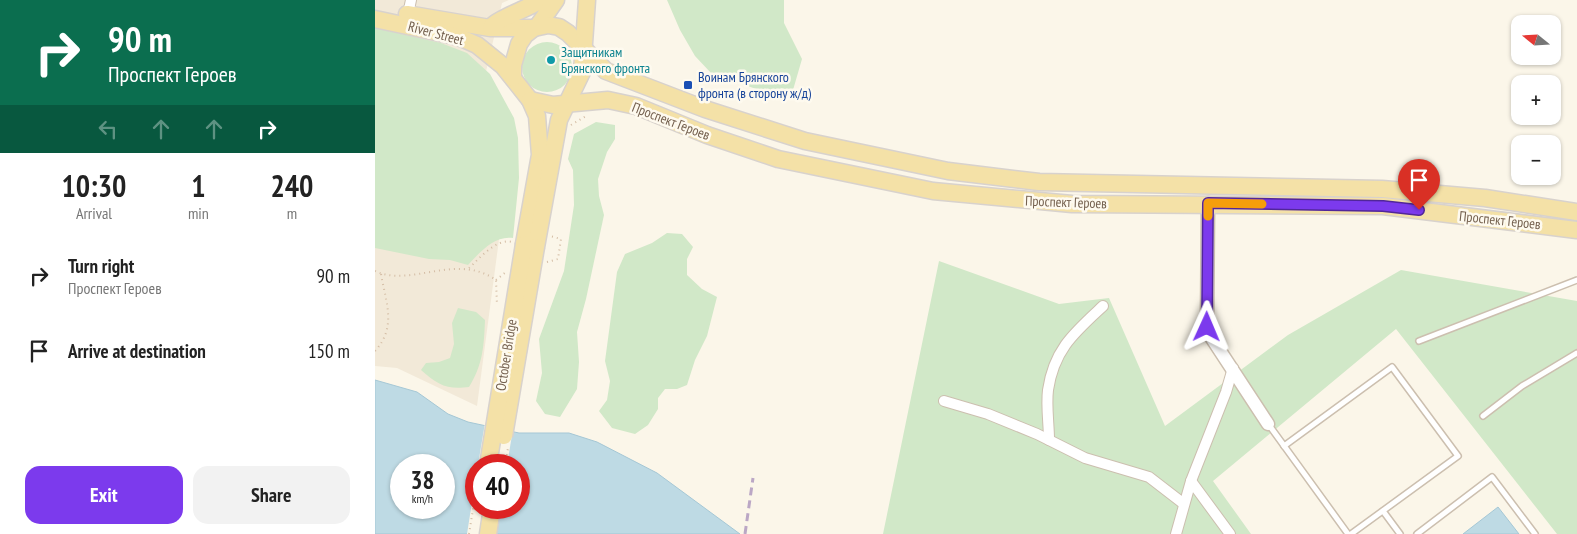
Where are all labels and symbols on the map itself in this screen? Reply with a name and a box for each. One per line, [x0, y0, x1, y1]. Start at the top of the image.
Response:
north arrow [1511, 15, 1561, 65]
street label: River Street [406, 17, 466, 49]
place label: Защитникам Брянского фронта [561, 43, 650, 77]
marker: Защитникам Брянского фронта [545, 54, 557, 66]
place label: Воинам Брянского фронта (в сторону ж/д) [698, 68, 812, 102]
marker: Воинам Брянского фронта (в сторону ж/д) [682, 79, 694, 91]
street label: Проспект Героев [630, 98, 713, 144]
pin [1398, 159, 1440, 210]
street label: Проспект Героев [1025, 192, 1108, 212]
street label: Проспект Героев [1458, 207, 1542, 233]
position arrow [1180, 300, 1232, 352]
street label: October Bridge [491, 318, 521, 392]
speed limit sign: 40 [465, 454, 530, 519]

